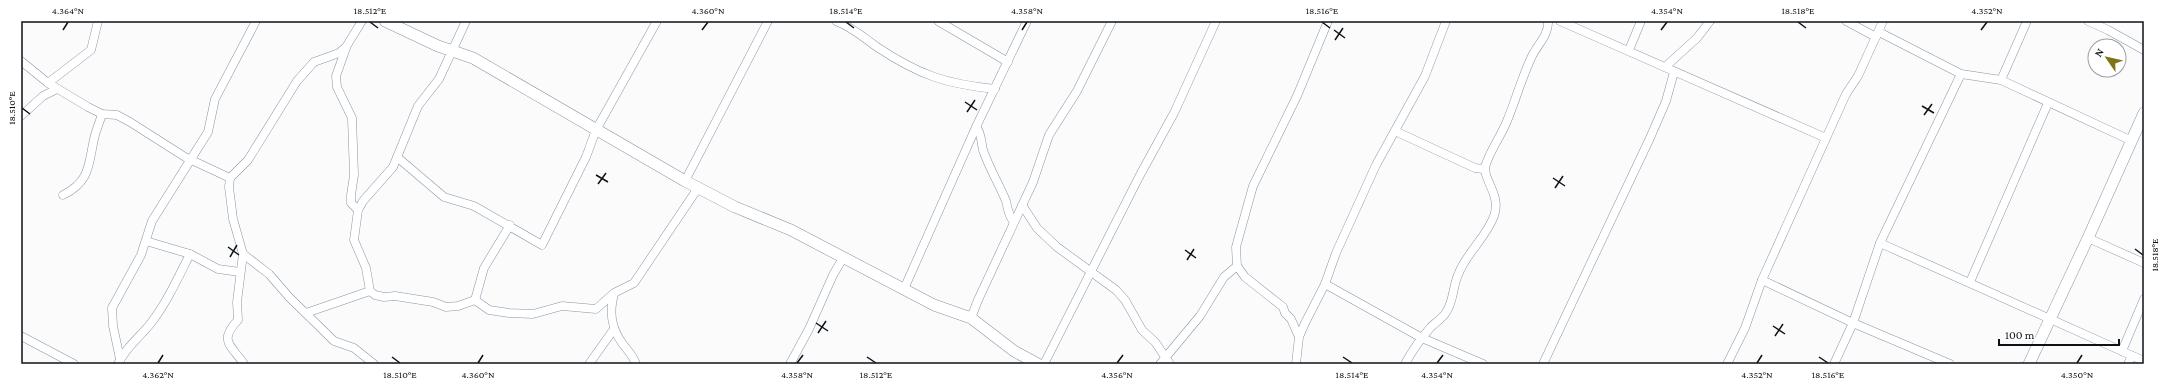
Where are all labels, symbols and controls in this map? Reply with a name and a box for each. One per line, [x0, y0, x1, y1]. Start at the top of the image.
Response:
text: 4.364°N [52, 5, 85, 16]
text: 18.512°E [354, 5, 387, 16]
text: 4.360°N [692, 5, 725, 16]
text: 18.514°E [830, 5, 863, 16]
text: 4.358°N [1011, 5, 1044, 16]
text: 18.516°E [1306, 5, 1339, 16]
text: 4.354°N [1651, 5, 1683, 16]
text: 18.518°E [1781, 5, 1815, 16]
text: 4.352°N [1971, 5, 2003, 16]
north arrow [2087, 38, 2127, 78]
text: N [2092, 46, 2106, 59]
text: 18.510°E [6, 91, 17, 125]
text: 18.518°E [2149, 238, 2160, 272]
scale bar [1999, 321, 2119, 347]
text: 100 m [2005, 328, 2035, 342]
text: 4.362°N [142, 369, 174, 380]
text: 18.510°E [383, 369, 417, 380]
text: 4.360°N [462, 369, 495, 380]
text: 4.358°N [781, 369, 814, 380]
text: 18.512°E [860, 369, 893, 380]
text: 4.356°N [1101, 369, 1133, 380]
text: 18.514°E [1336, 369, 1369, 380]
text: 4.354°N [1421, 369, 1453, 380]
text: 4.352°N [1741, 369, 1773, 380]
text: 18.516°E [1812, 369, 1845, 380]
text: 4.350°N [2061, 369, 2094, 380]

